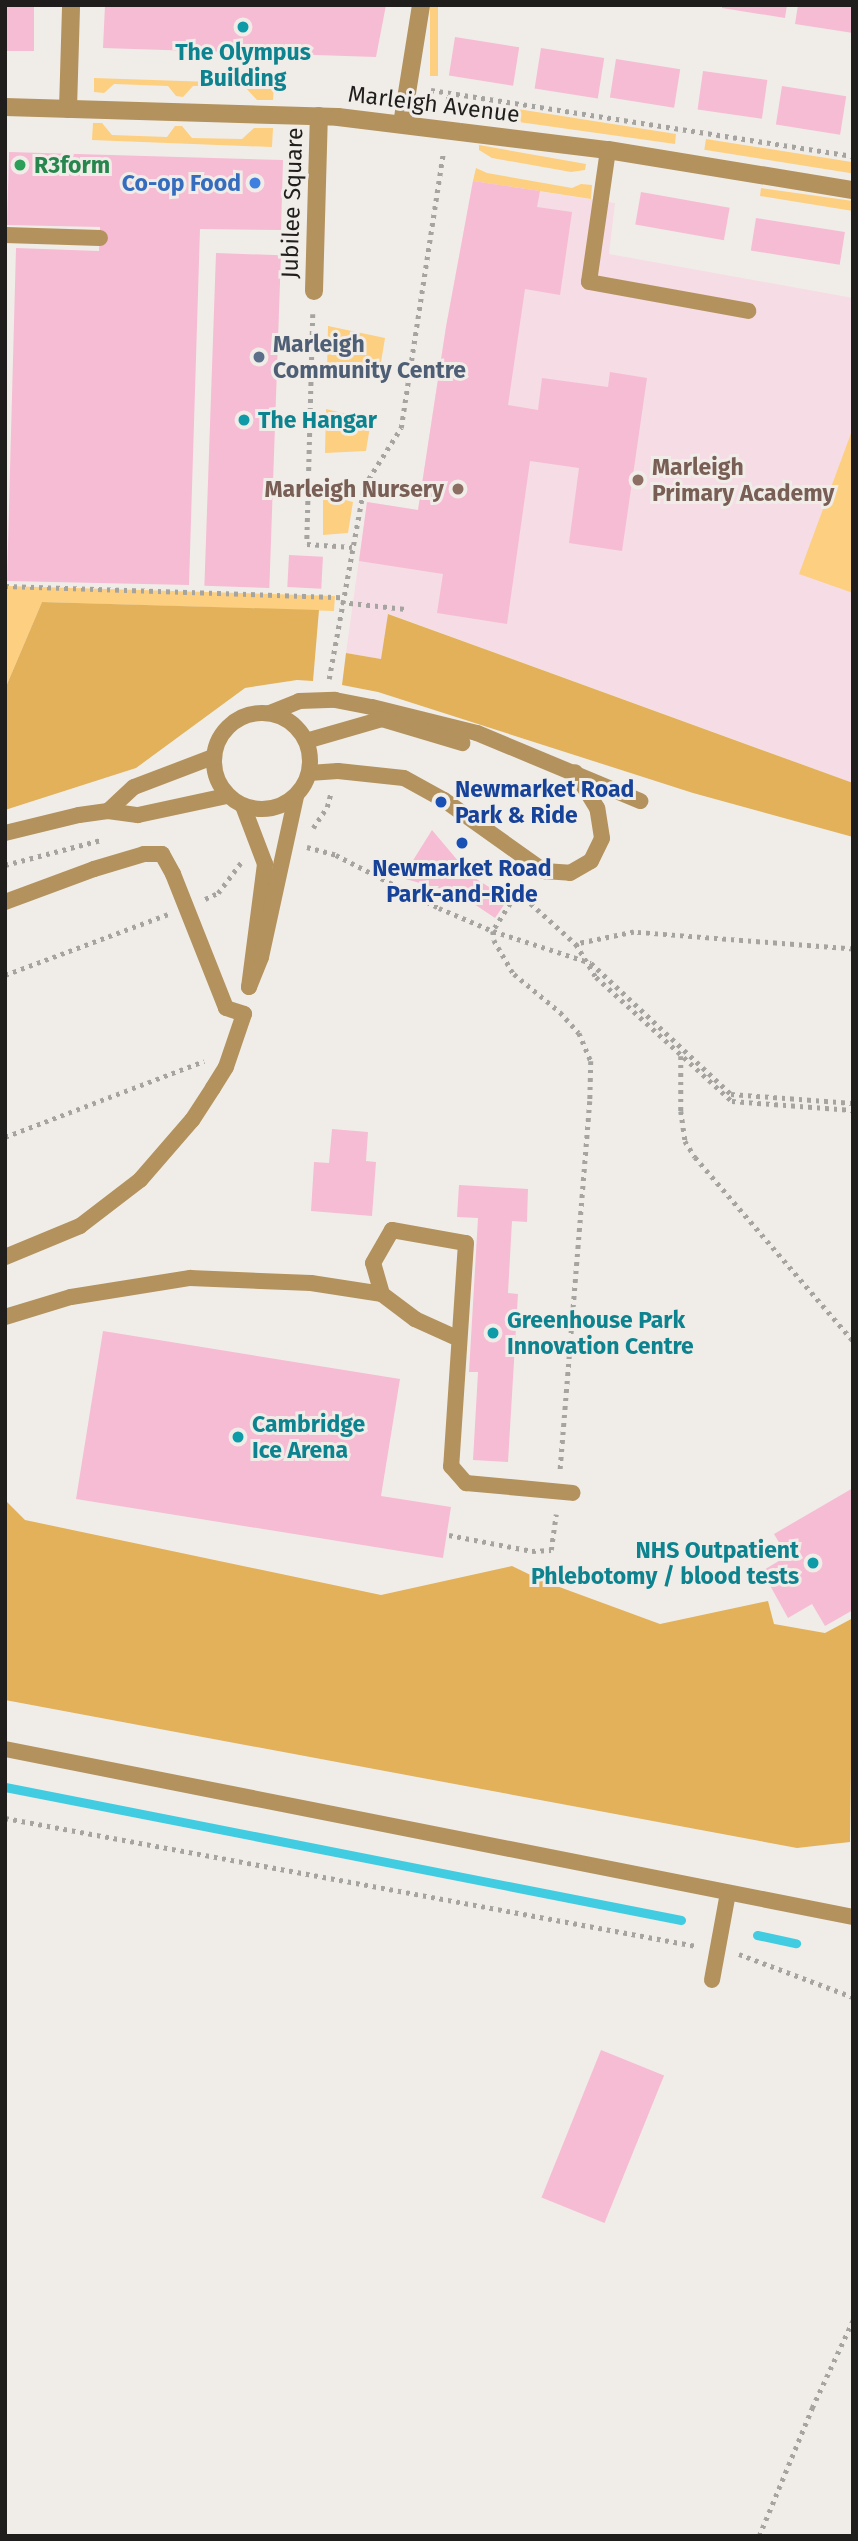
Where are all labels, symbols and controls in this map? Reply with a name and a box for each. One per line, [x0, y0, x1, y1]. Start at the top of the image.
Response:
marker: The Olympus Building [235, 19, 251, 35]
place label: The Olympus Building [175, 38, 311, 92]
street label: Marleigh Avenue [347, 80, 521, 128]
street label: Jubilee Square [276, 127, 308, 279]
place label: R3form [34, 151, 110, 179]
marker: R3form [12, 157, 28, 173]
place label: Co-op Food [122, 169, 241, 197]
marker: Co-op Food [247, 175, 263, 191]
place label: Marleigh Community Centre [273, 330, 466, 384]
marker: Marleigh Community Centre [251, 349, 267, 365]
place label: The Hangar [258, 406, 377, 434]
marker: The Hangar [236, 412, 252, 428]
place label: Marleigh Primary Academy [652, 453, 834, 507]
marker: Marleigh Primary Academy [630, 472, 646, 488]
place label: Marleigh Nursery [265, 475, 444, 503]
marker: Marleigh Nursery [450, 481, 466, 497]
place label: Newmarket Road Park & Ride [455, 775, 634, 829]
marker: Newmarket Road Park & Ride [433, 794, 449, 810]
marker: Newmarket Road Park-and-Ride [454, 835, 470, 851]
place label: Newmarket Road Park-and-Ride [372, 854, 552, 908]
place label: Greenhouse Park Innovation Centre [507, 1306, 694, 1360]
marker: Greenhouse Park Innovation Centre [485, 1325, 501, 1341]
place label: Cambridge Ice Arena [252, 1410, 365, 1464]
marker: Cambridge Ice Arena [230, 1429, 246, 1445]
place label: NHS Outpatient Phlebotomy / blood tests [531, 1536, 799, 1590]
marker: NHS Outpatient Phlebotomy / blood tests [805, 1555, 821, 1571]

